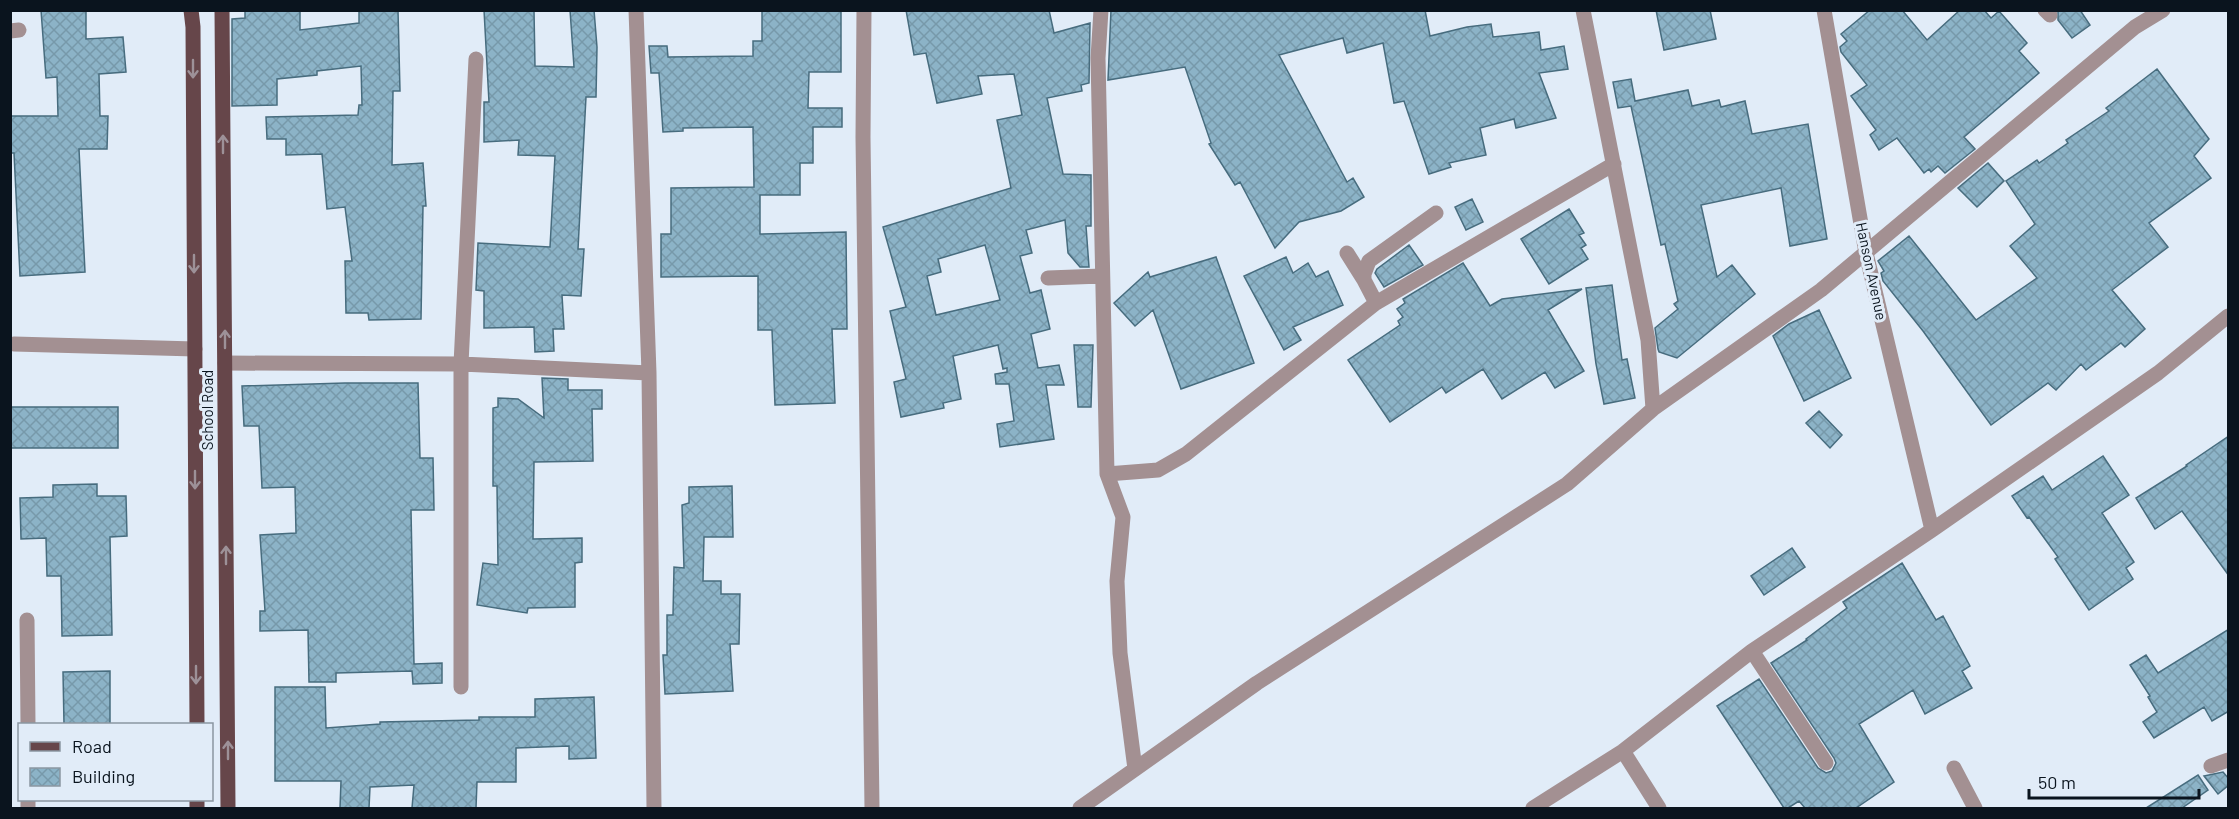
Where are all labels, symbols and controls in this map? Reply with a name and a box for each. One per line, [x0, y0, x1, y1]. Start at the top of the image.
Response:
one-way arrow [187, 58, 199, 78]
one-way arrow [217, 135, 229, 155]
street label: Hanson Avenue [1853, 220, 1891, 322]
one-way arrow [188, 253, 200, 273]
one-way arrow [219, 330, 231, 350]
street label: School Road [198, 370, 216, 450]
one-way arrow [189, 469, 201, 489]
one-way arrow [220, 546, 232, 566]
one-way arrow [190, 664, 202, 684]
legend [18, 723, 213, 801]
text: Road [72, 735, 112, 757]
one-way arrow [222, 741, 234, 761]
scale bar [2029, 762, 2198, 800]
text: Building [72, 765, 135, 787]
text: 50 m [2038, 771, 2076, 793]

